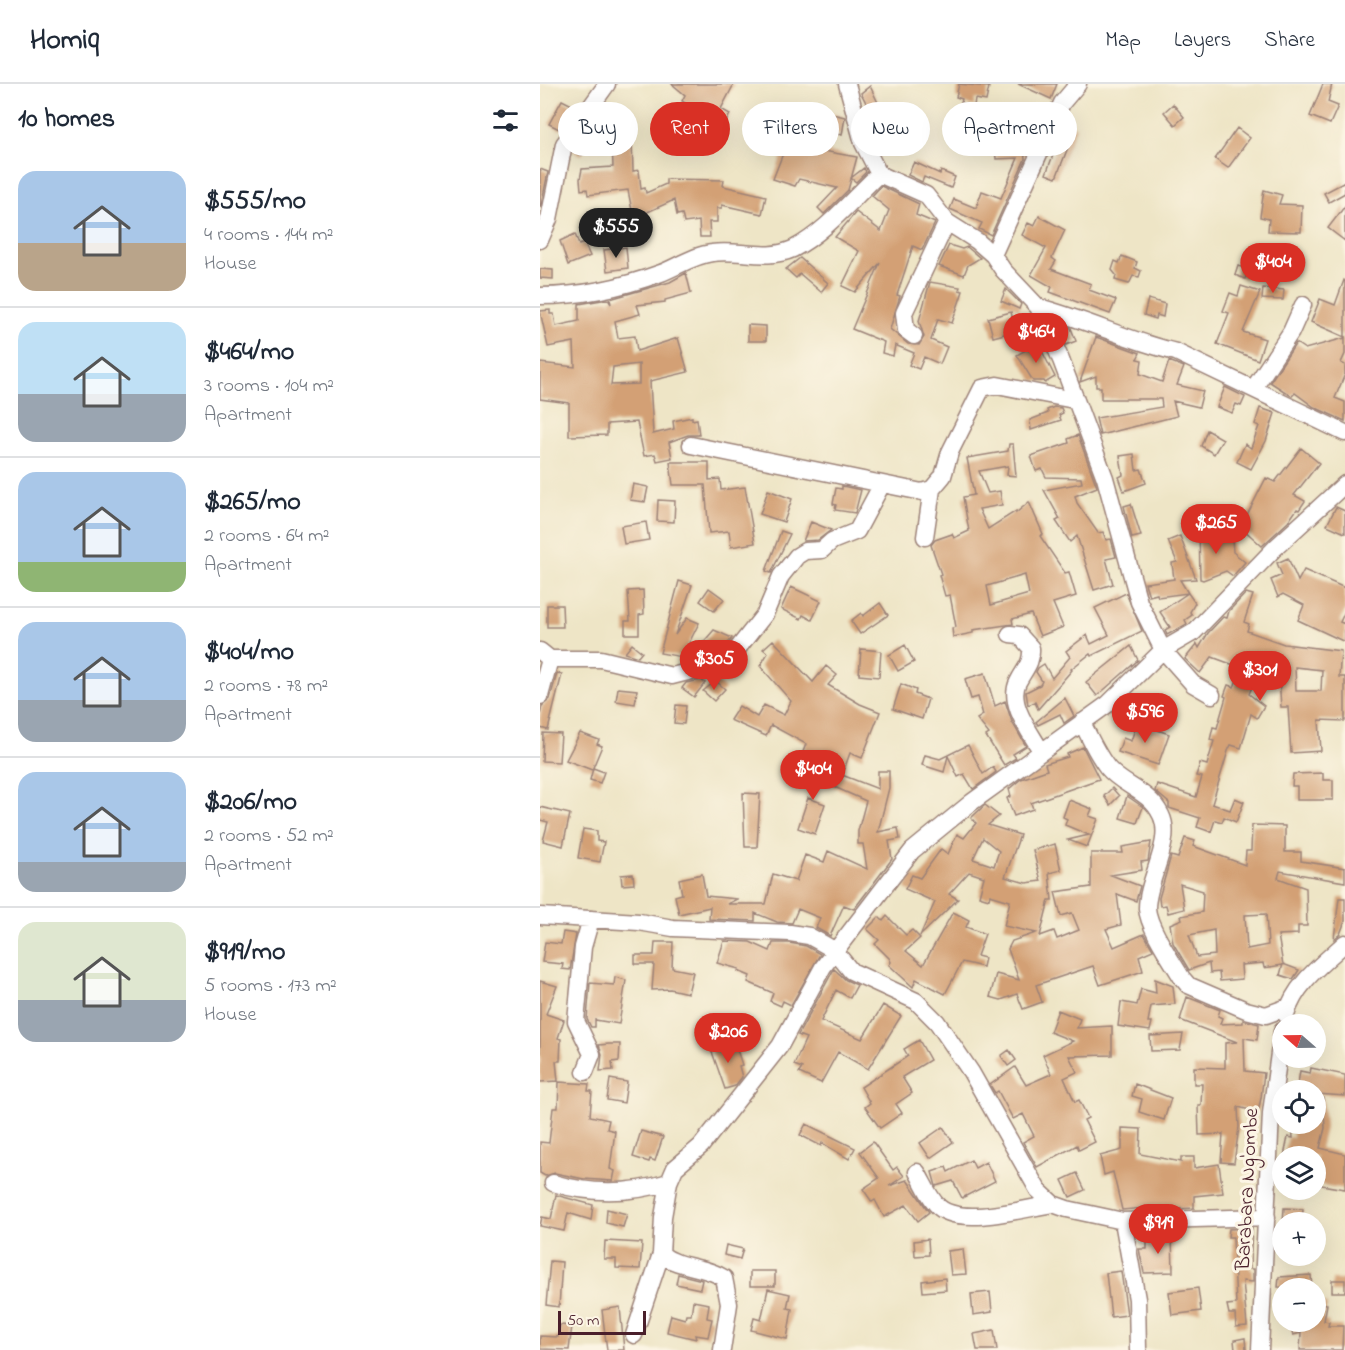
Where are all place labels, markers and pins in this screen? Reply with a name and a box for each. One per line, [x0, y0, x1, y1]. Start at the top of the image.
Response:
pin: $555 [580, 208, 652, 259]
pin: $404 [1237, 243, 1309, 294]
pin: $464 [1000, 313, 1072, 364]
pin: $265 [1180, 504, 1252, 555]
pin: $305 [678, 640, 750, 691]
pin: $301 [1224, 651, 1296, 702]
pin: $596 [1109, 693, 1181, 744]
pin: $404 [777, 750, 849, 801]
pin: $206 [692, 1013, 764, 1064]
pin: $919 [1122, 1204, 1194, 1255]

